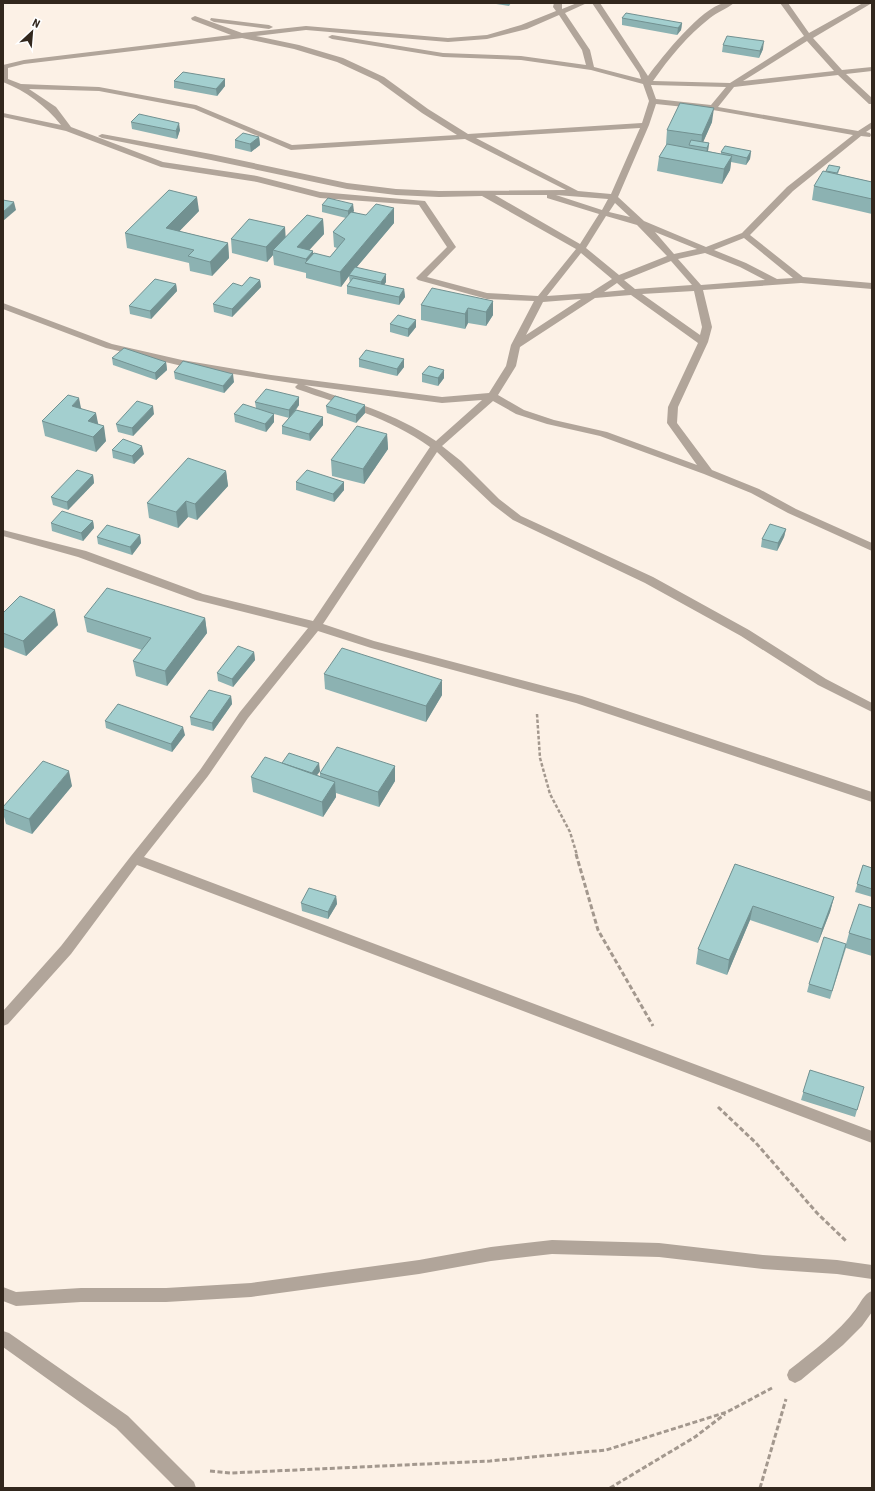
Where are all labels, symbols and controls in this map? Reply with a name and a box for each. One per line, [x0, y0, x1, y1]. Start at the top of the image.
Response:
north arrow [12, 12, 52, 52]
text: N [30, 16, 42, 31]

